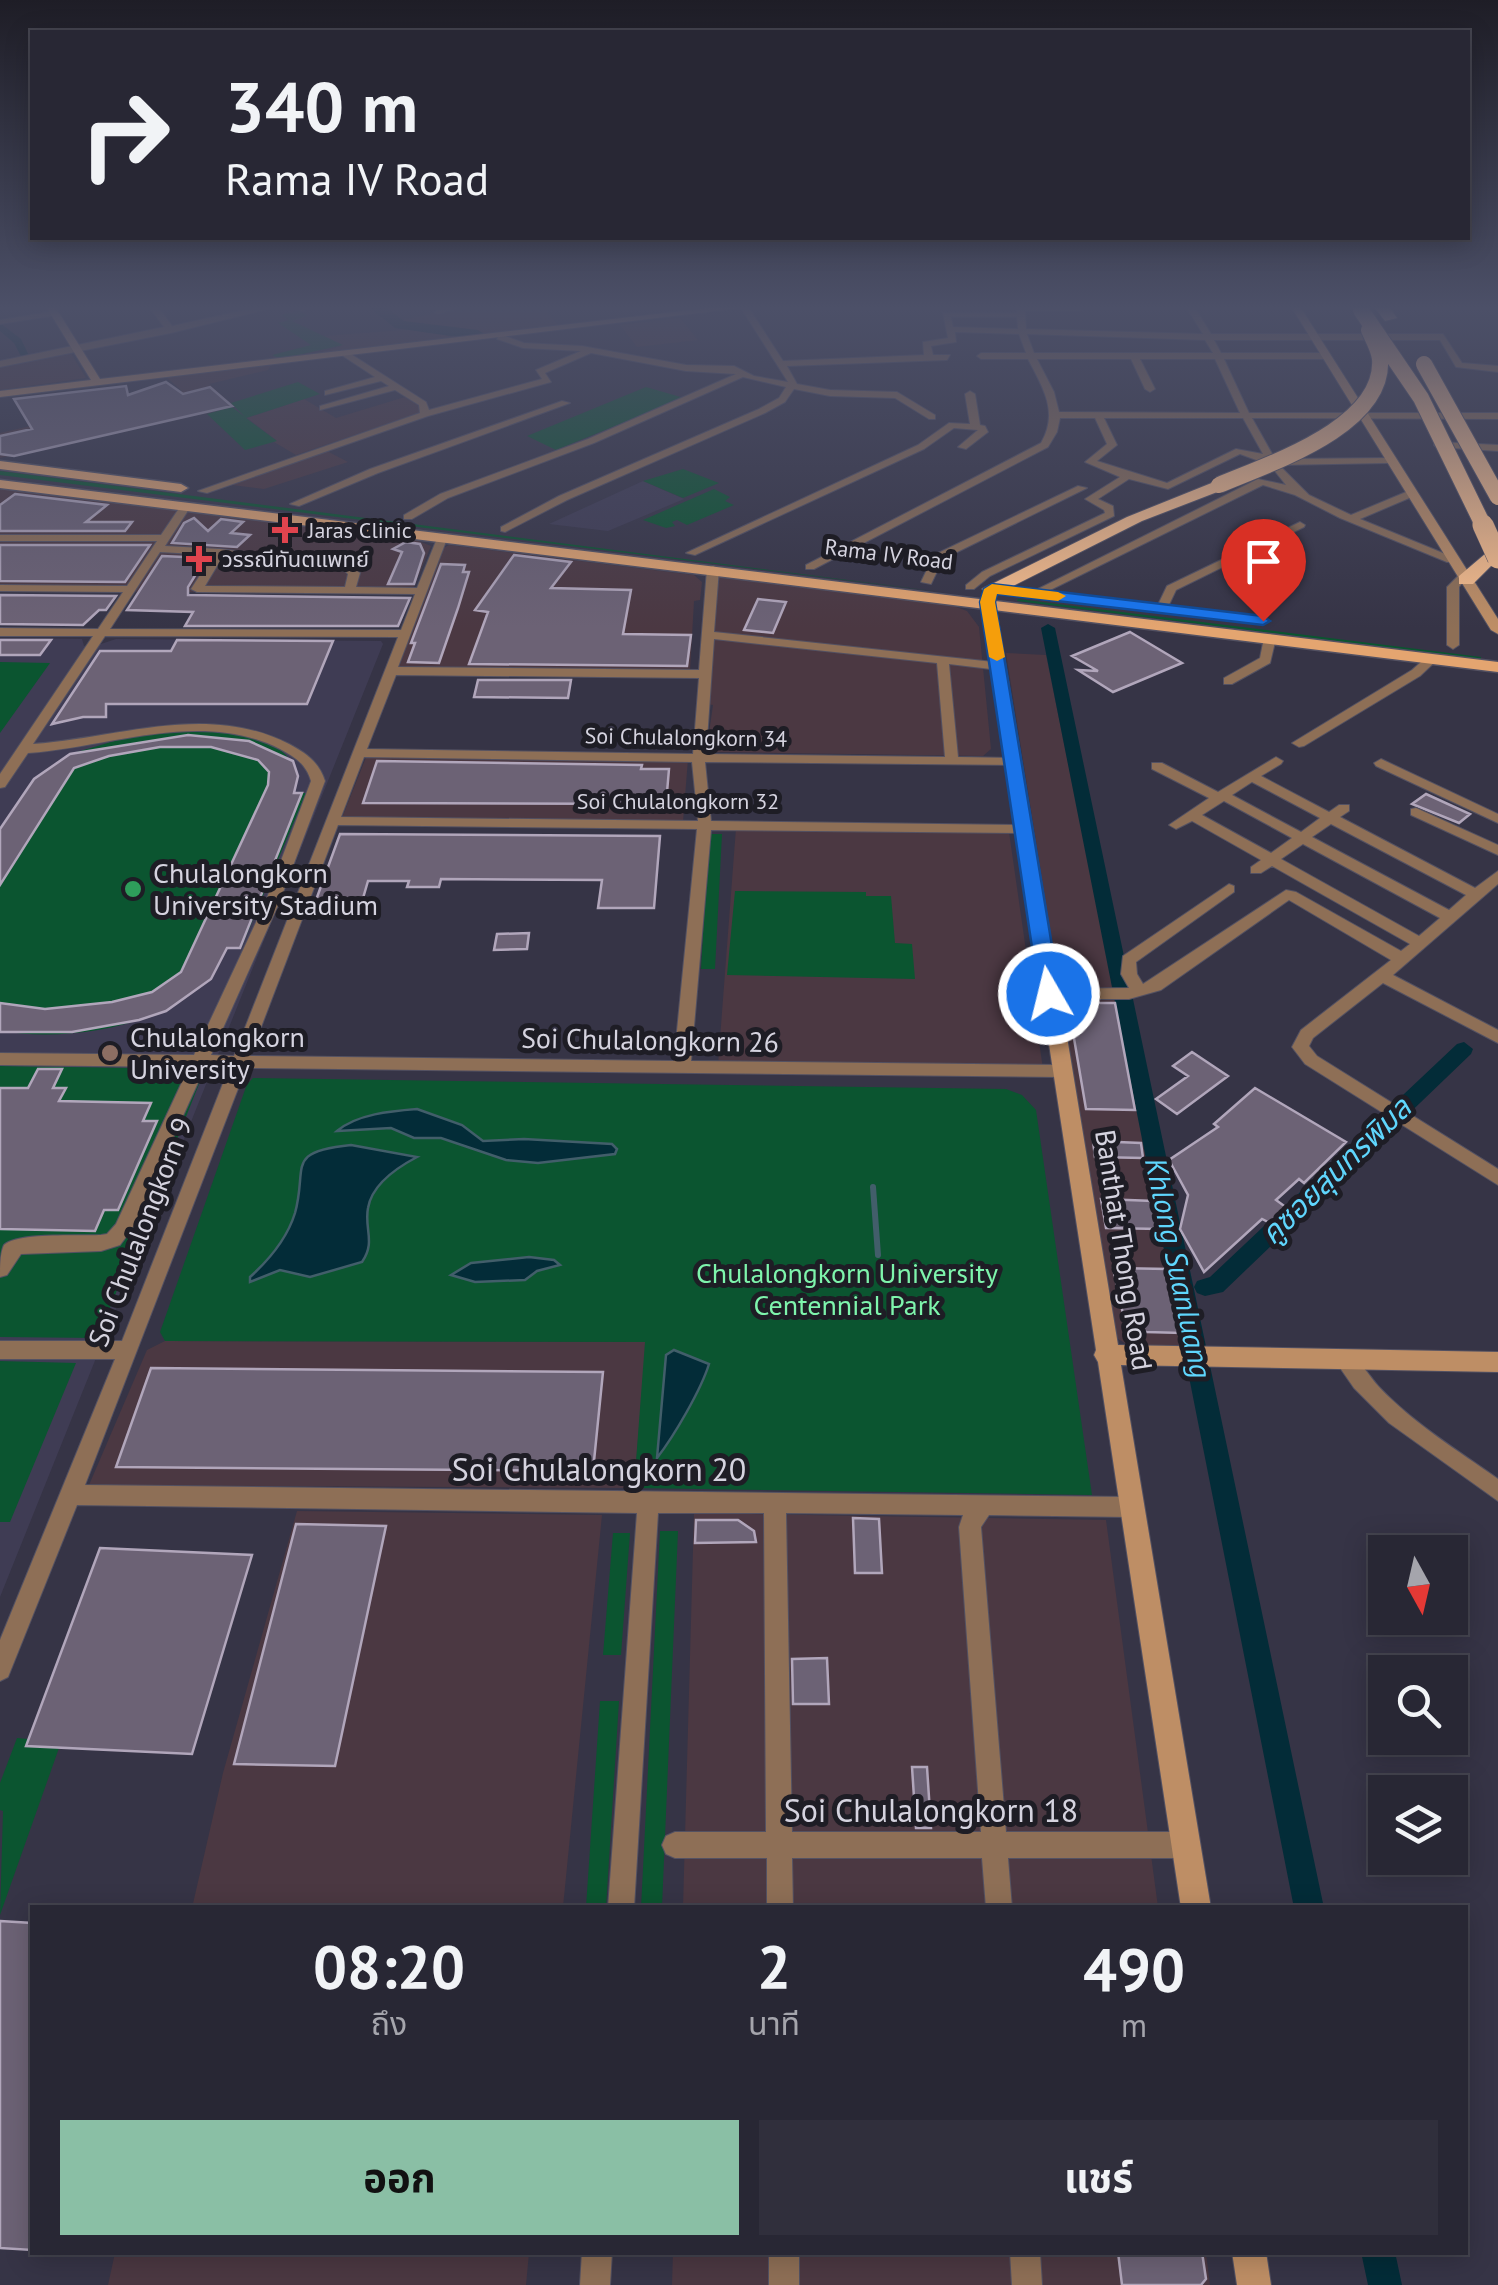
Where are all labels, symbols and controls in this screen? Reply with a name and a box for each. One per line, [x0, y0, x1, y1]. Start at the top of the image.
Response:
text: 340 m [225, 61, 418, 151]
icon: right [60, 70, 190, 200]
text: Rama IV Road [225, 149, 489, 207]
place label: Jaras Clinic [307, 516, 412, 544]
marker: Jaras Clinic [272, 517, 298, 543]
pin [1221, 519, 1306, 622]
street label: Rama IV Road [823, 532, 955, 576]
icon: arrive [1236, 534, 1291, 589]
place label: วรรณีทันตแพทย์ [222, 545, 369, 573]
marker: วรรณีทันตแพทย์ [186, 546, 212, 572]
street label: Soi Chulalongkorn 34 [584, 721, 788, 753]
street label: Soi Chulalongkorn 32 [577, 787, 779, 815]
place label: Chulalongkorn University Stadium [153, 854, 378, 923]
marker: Chulalongkorn University Stadium [122, 878, 144, 900]
position arrow [997, 942, 1101, 1046]
place label: Chulalongkorn University [130, 1018, 305, 1087]
street label: Soi Chulalongkorn 26 [521, 1019, 779, 1060]
marker: Chulalongkorn University [99, 1042, 121, 1064]
water label: คูซอยสุนทรพิมล [1251, 1088, 1419, 1252]
street label: Soi Chulalongkorn 9 [79, 1112, 200, 1352]
street label: Banthat Thong Road [1087, 1127, 1162, 1373]
water label: Khlong Suanluang [1137, 1154, 1222, 1382]
park label: Chulalongkorn University Centennial Park [696, 1254, 998, 1323]
street label: Soi Chulalongkorn 20 [452, 1448, 746, 1490]
north arrow [1368, 1535, 1468, 1635]
map controls [1368, 1535, 1468, 1875]
button: search [1368, 1655, 1468, 1755]
button: layers [1368, 1775, 1468, 1875]
street label: Soi Chulalongkorn 18 [784, 1789, 1078, 1831]
text: 08:20 [313, 1927, 465, 2005]
text: 2 [757, 1927, 791, 2005]
text: 490 [1083, 1930, 1185, 2008]
text: ถึง [371, 2002, 407, 2044]
text: นาที [748, 2002, 800, 2044]
text: m [1121, 2004, 1147, 2046]
button: ออก [60, 2120, 739, 2235]
button: แชร์ [759, 2120, 1438, 2235]

